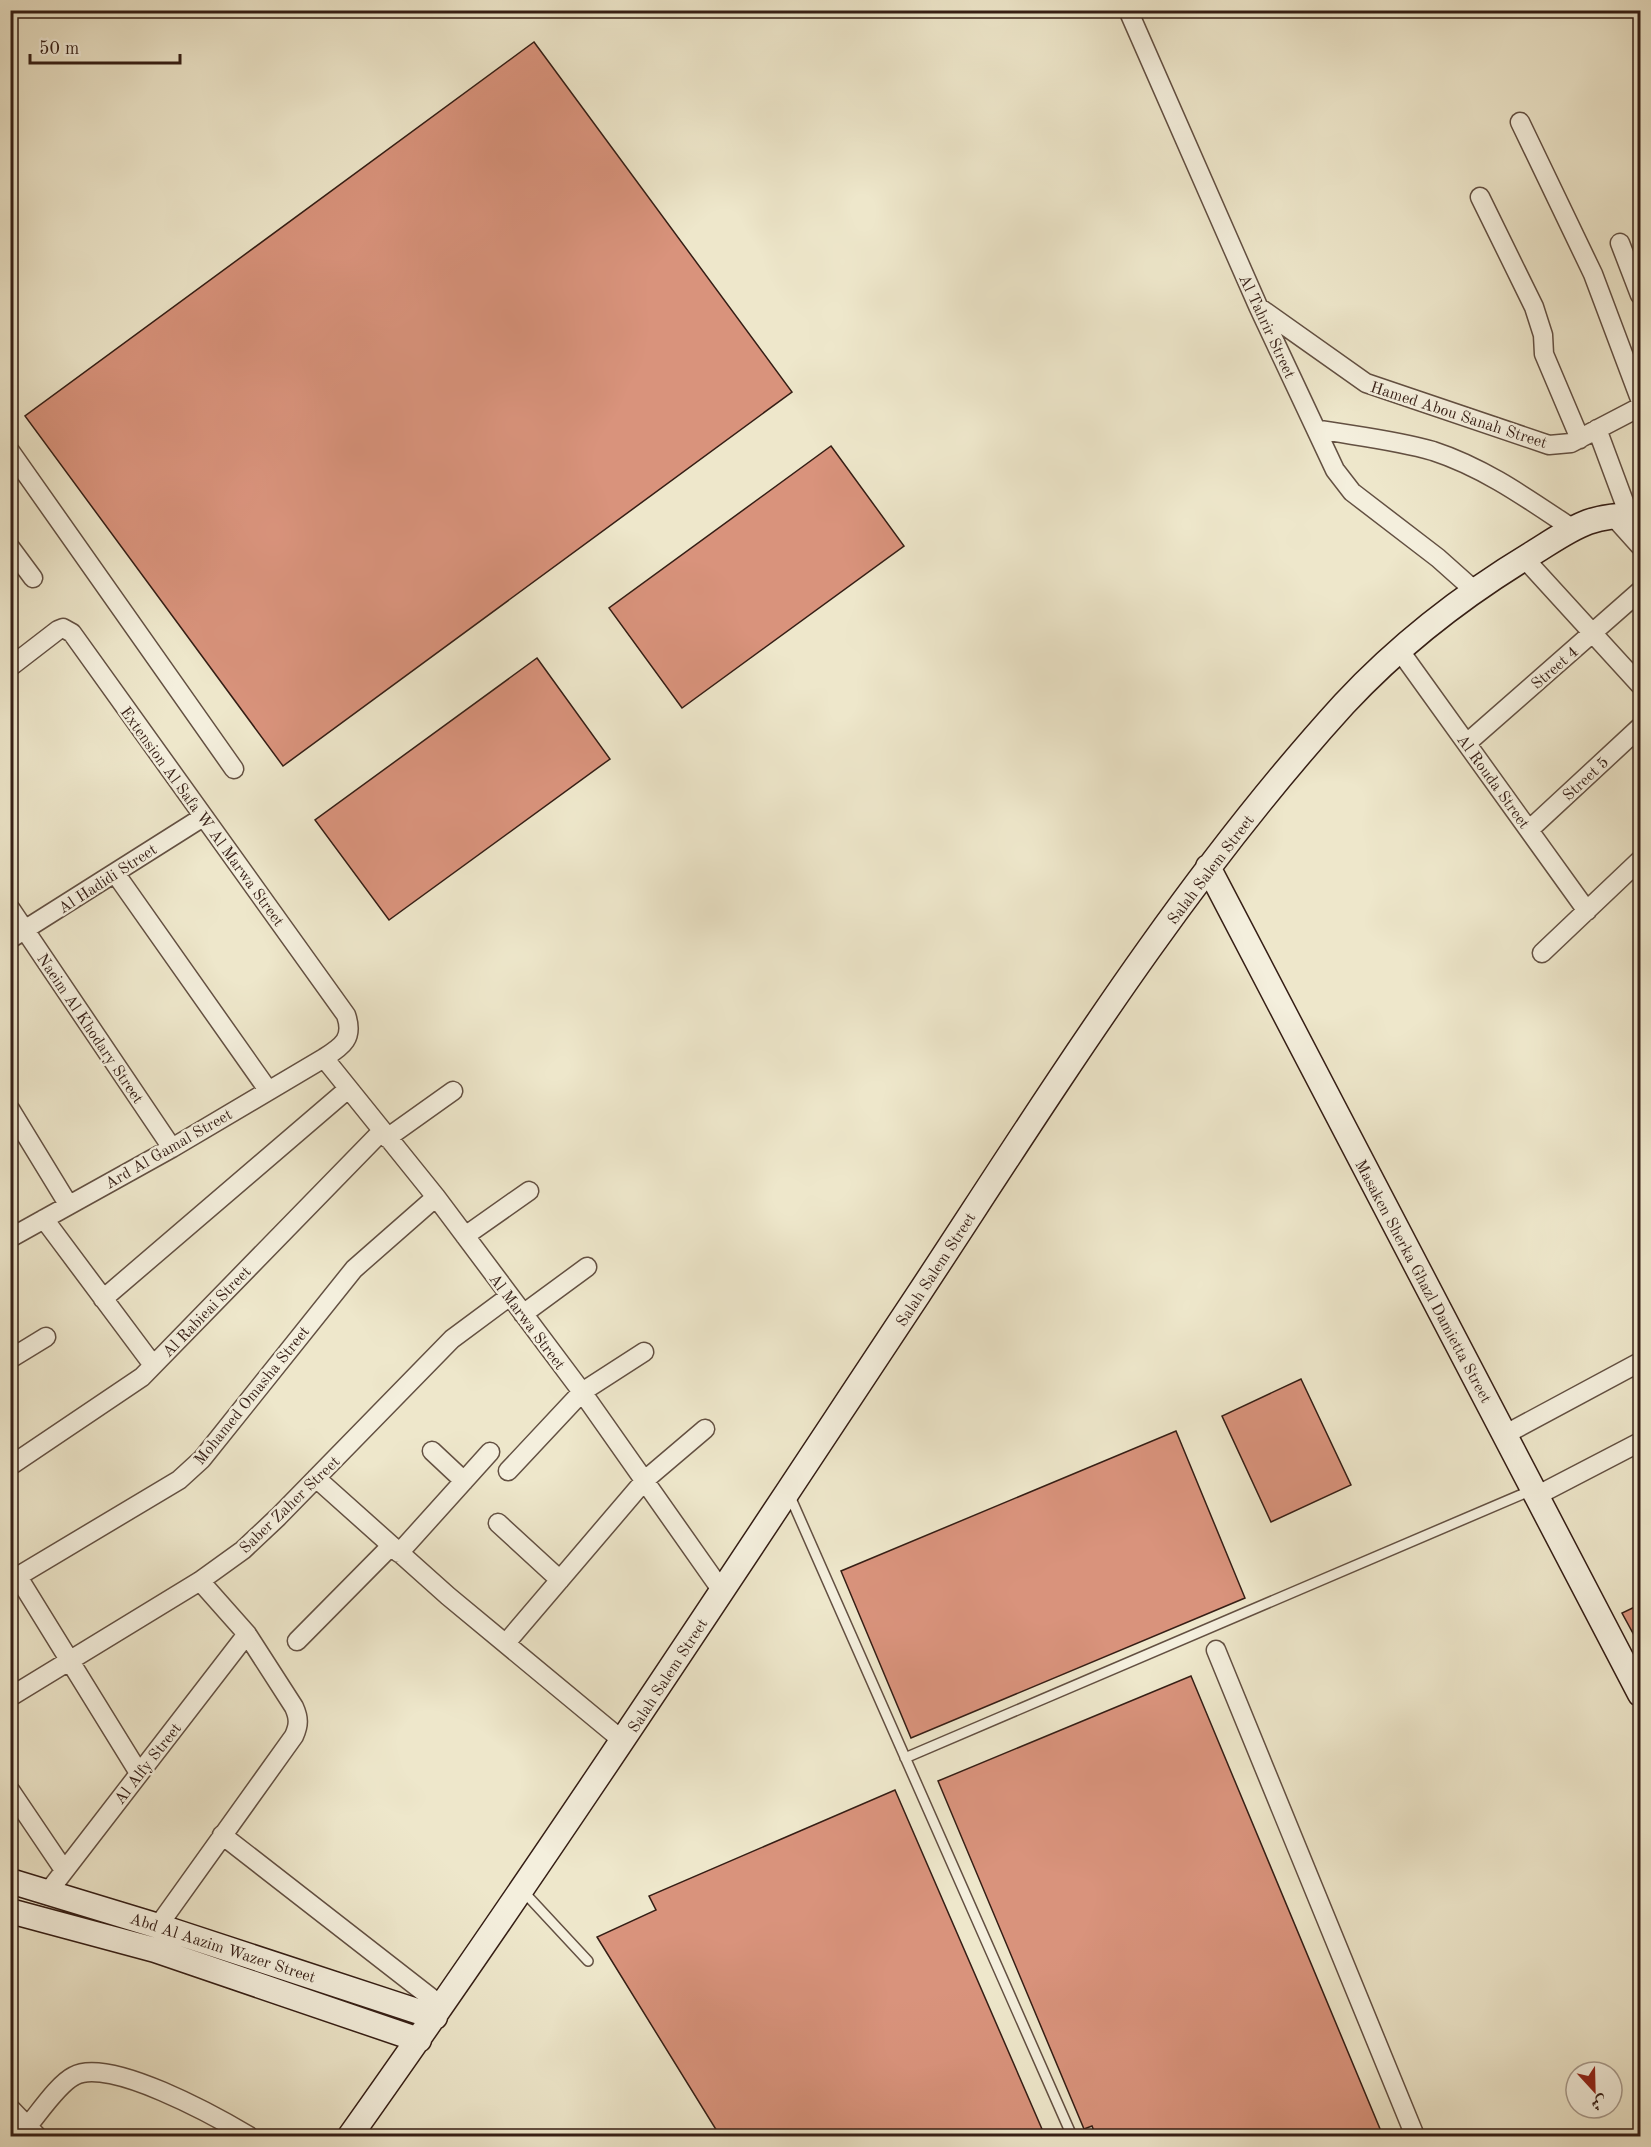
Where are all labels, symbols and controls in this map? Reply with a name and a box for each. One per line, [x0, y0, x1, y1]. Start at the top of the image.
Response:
scale bar [30, 27, 180, 65]
text: 50 m [39, 40, 79, 58]
street label: Al Tahrir Street [1235, 272, 1297, 382]
street label: Hamed Abou Sanah Street [1368, 380, 1549, 452]
street label: Street 4 [1529, 644, 1582, 693]
street label: Extension Al Safa W Al Marwa Street [116, 704, 287, 930]
street label: Al Rouda Street [1453, 732, 1532, 833]
street label: Street 5 [1560, 754, 1612, 804]
street label: Salah Salem Street [1165, 812, 1258, 928]
street label: Al Hadidi Street [56, 842, 160, 917]
street label: Naeim Al Khodary Street [33, 951, 146, 1107]
street label: Ard Al Gamal Street [103, 1107, 236, 1193]
street label: Masaken Sherka Ghazl Damietta Street [1351, 1158, 1494, 1407]
street label: Salah Salem Street [894, 1210, 980, 1330]
street label: Al Rabieai Street [160, 1264, 255, 1361]
street label: Al Marwa Street [485, 1271, 568, 1373]
street label: Mohamed Omasha Street [192, 1324, 313, 1469]
street label: Saber Zaher Street [237, 1453, 344, 1557]
street label: Salah Salem Street [626, 1616, 712, 1736]
street label: Al Alfy Street [112, 1720, 185, 1808]
street label: Abd Al Aazim Wazer Street [127, 1911, 318, 1987]
north arrow [1564, 2060, 1624, 2120]
text: ش [1589, 2092, 1609, 2112]

